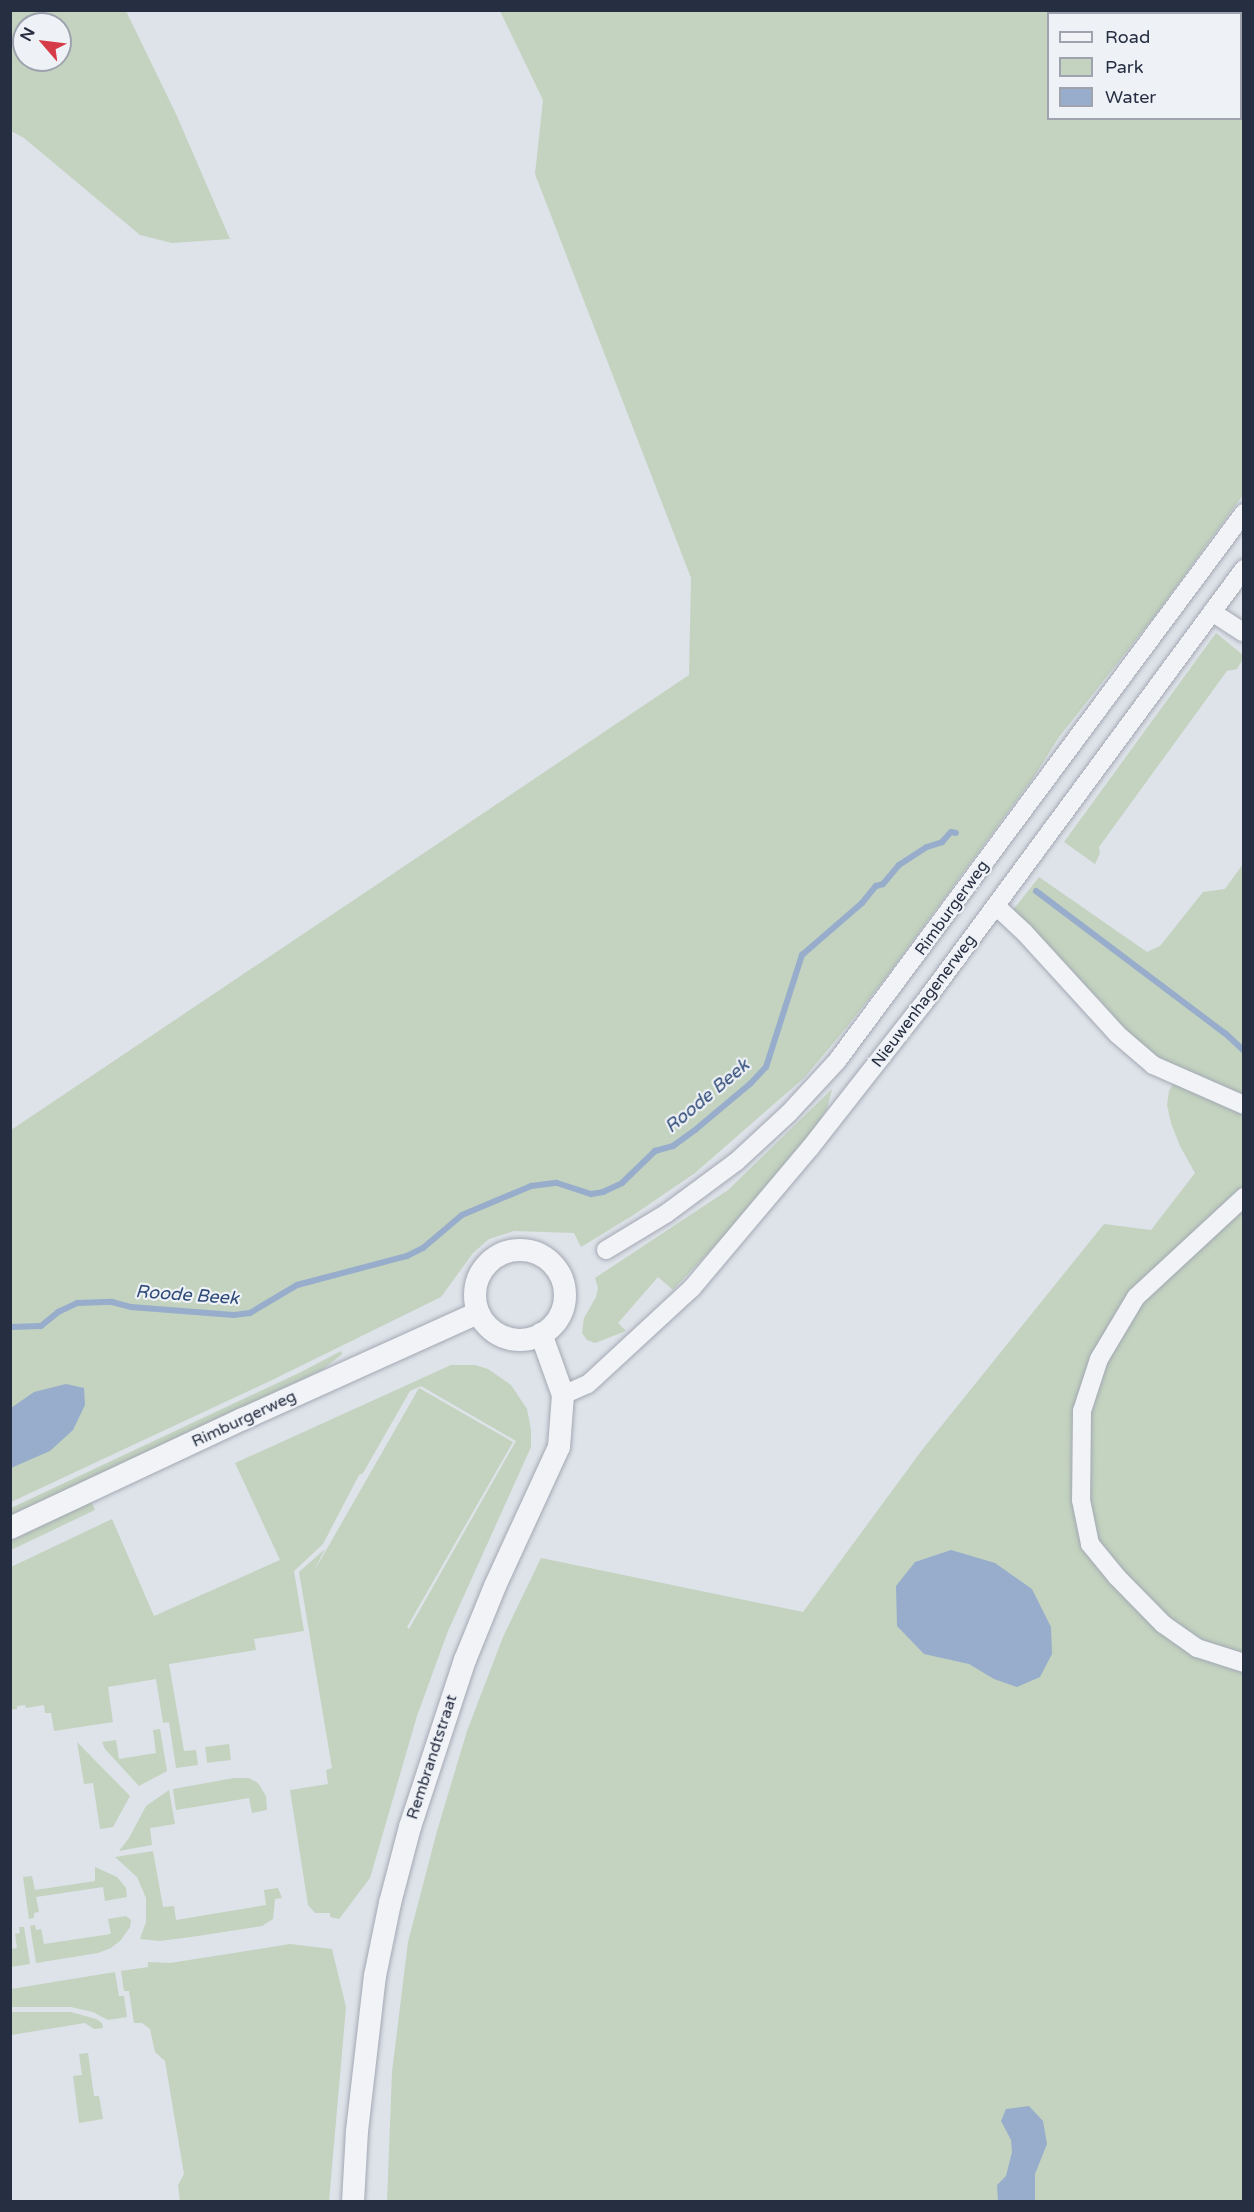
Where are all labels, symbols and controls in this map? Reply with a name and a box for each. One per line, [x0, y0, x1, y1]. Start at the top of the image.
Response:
north arrow [12, 12, 72, 72]
legend [1047, 12, 1242, 120]
text: N [16, 24, 40, 45]
text: Road [1105, 26, 1150, 48]
text: Park [1105, 56, 1143, 78]
text: Water [1105, 86, 1156, 108]
street label: Rimburgerweg [911, 857, 993, 959]
street label: Nieuwenhagenerweg [868, 931, 980, 1071]
water label: Roode Beek [660, 1054, 754, 1138]
water label: Roode Beek [135, 1281, 239, 1309]
street label: Rimburgerweg [189, 1386, 299, 1452]
street label: Rembrandtstraat [403, 1692, 461, 1822]

